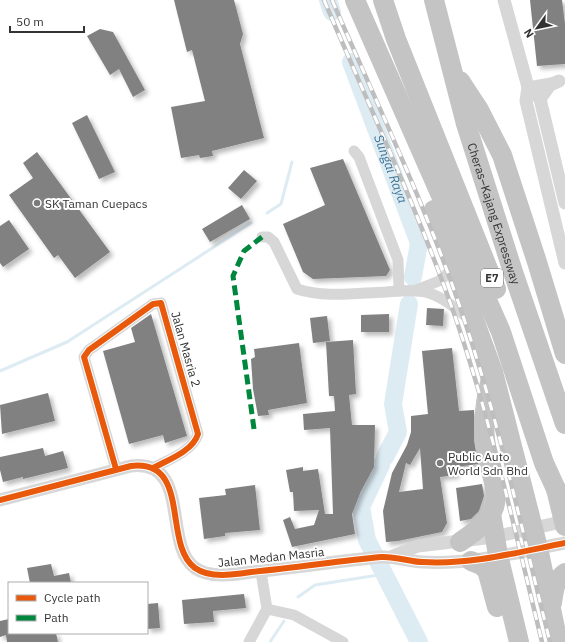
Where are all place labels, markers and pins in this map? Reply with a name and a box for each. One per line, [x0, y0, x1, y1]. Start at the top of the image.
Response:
place label: SK Taman Cuepacs [45, 196, 148, 211]
marker: SK Taman Cuepacs [32, 198, 42, 208]
place label: Public Auto World Sdn Bhd [448, 449, 528, 478]
marker: Public Auto World Sdn Bhd [435, 458, 445, 468]

